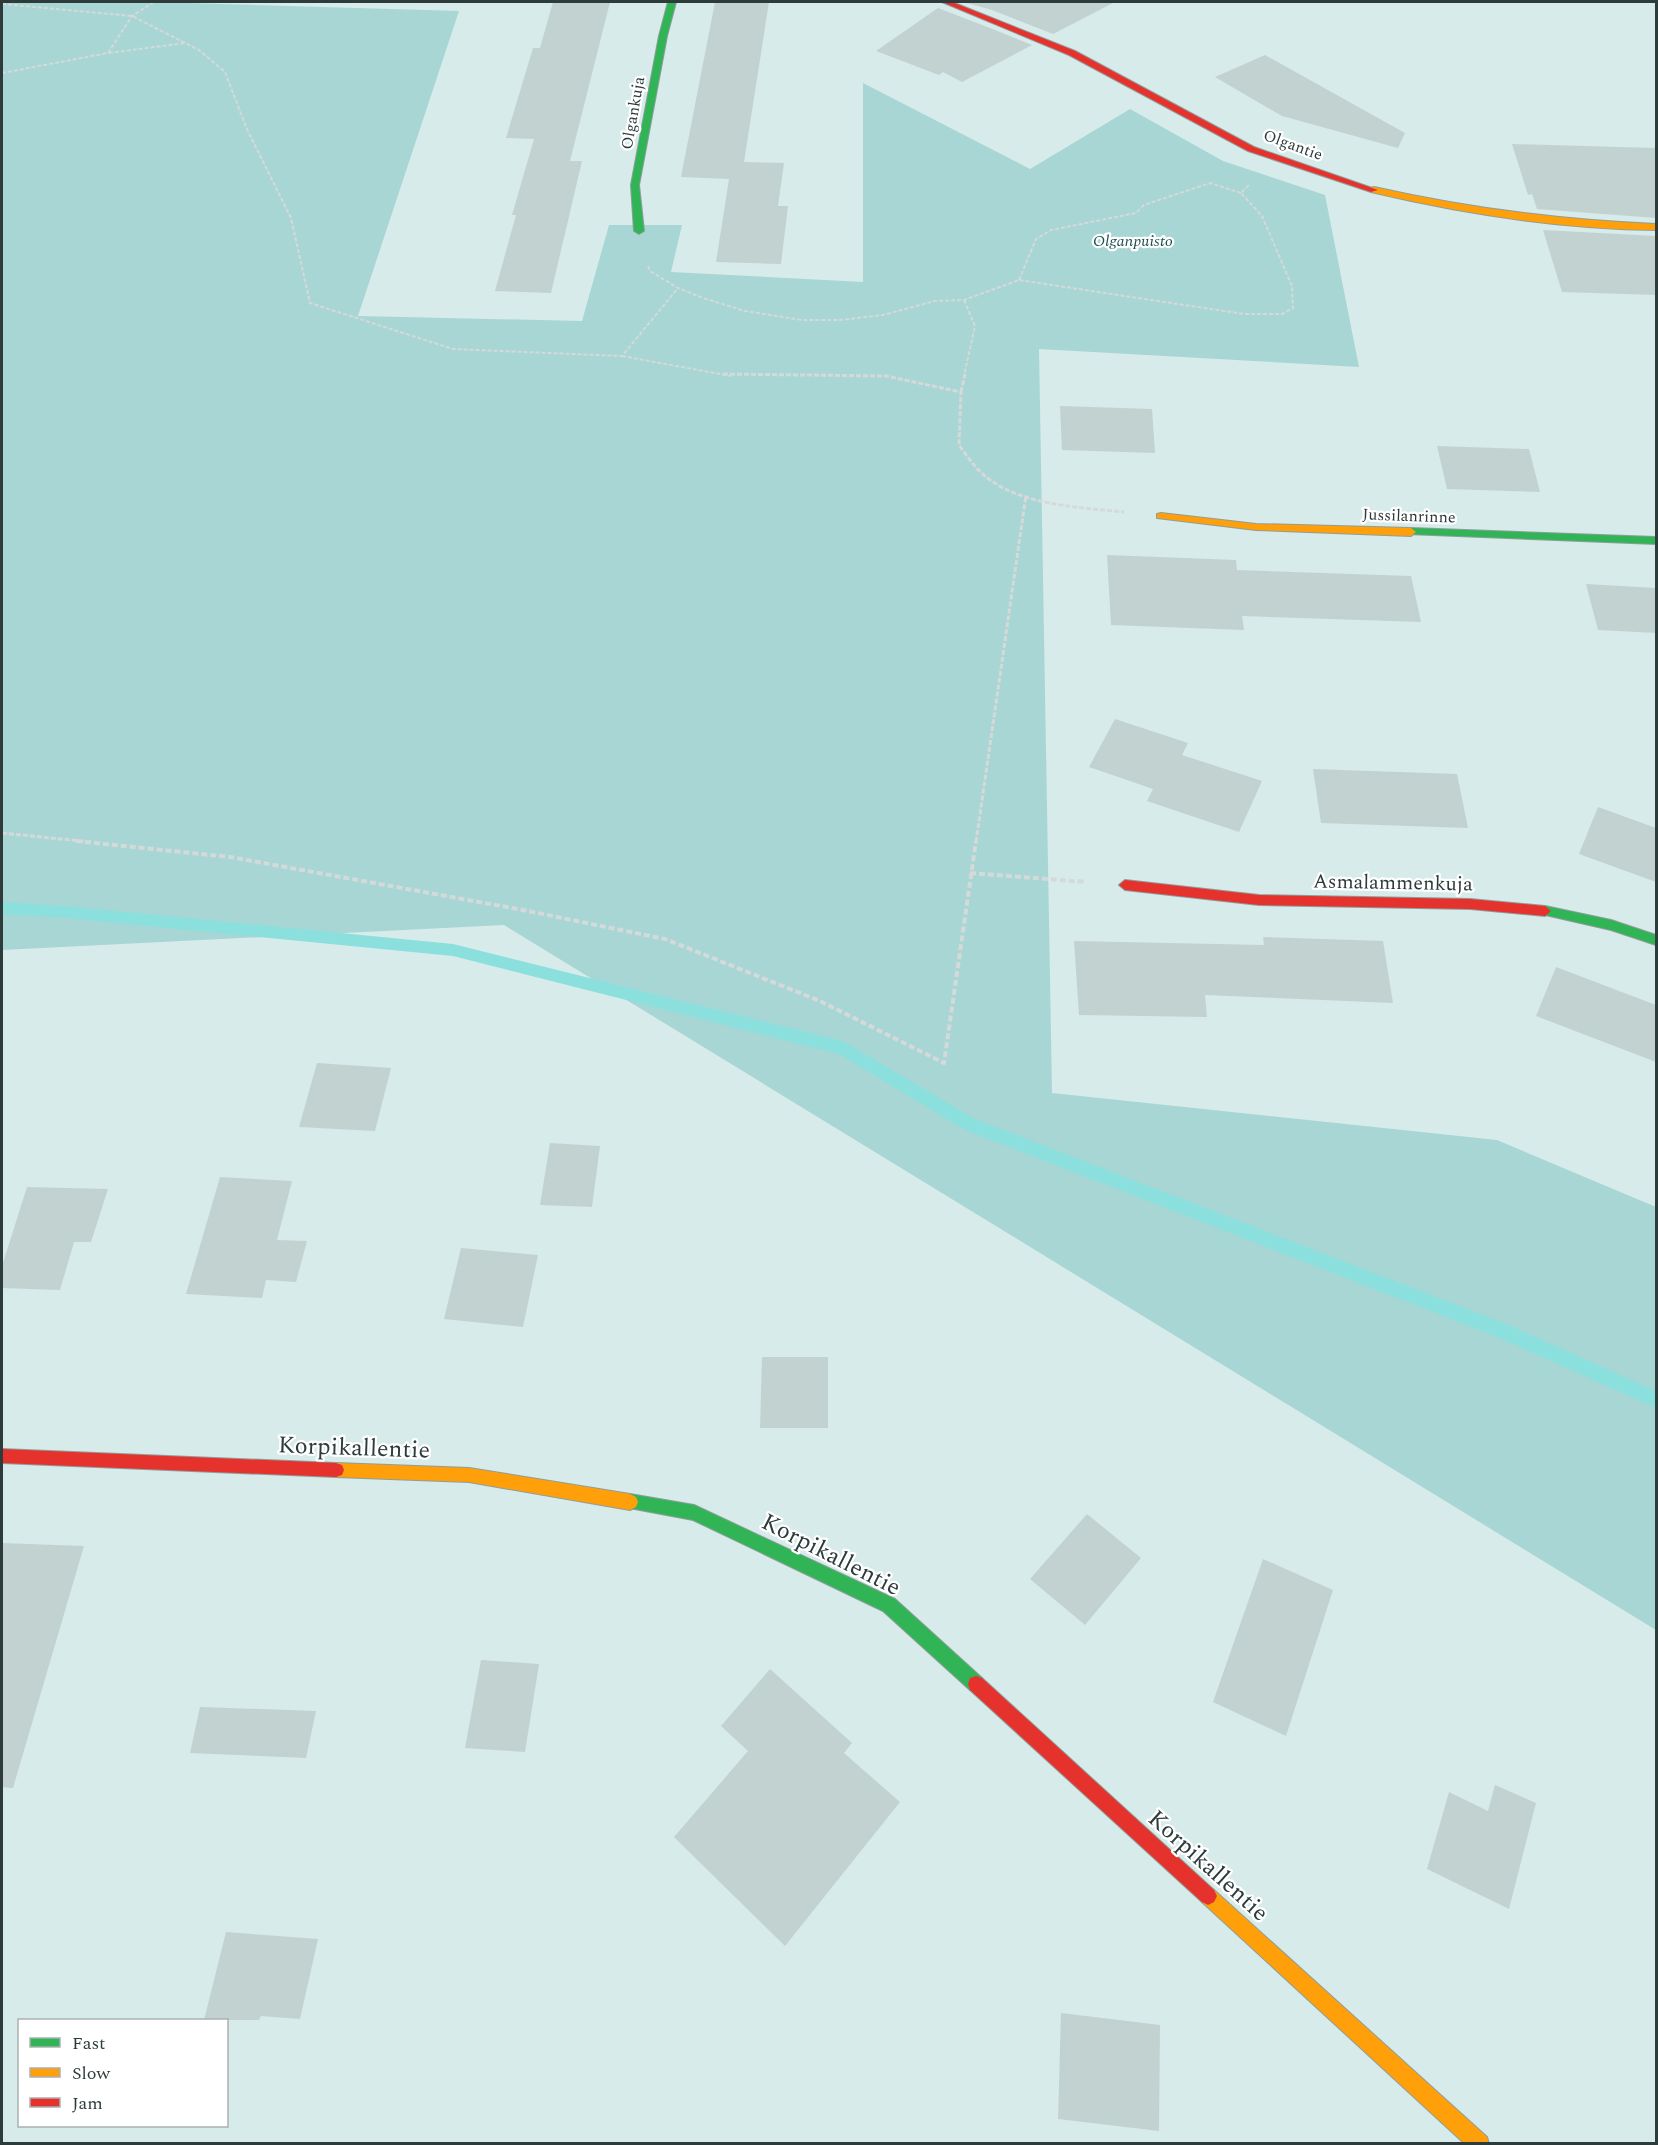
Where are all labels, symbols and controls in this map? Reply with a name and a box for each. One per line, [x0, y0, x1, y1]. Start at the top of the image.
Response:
street label: Olgankuja [615, 74, 651, 151]
street label: Olgantie [1260, 123, 1326, 167]
park label: Olganpuisto [1093, 229, 1173, 253]
street label: Jussilanrinne [1362, 502, 1456, 530]
street label: Asmalammenkuja [1313, 867, 1473, 899]
street label: Korpikallentie [277, 1427, 431, 1469]
street label: Korpikallentie [755, 1504, 907, 1606]
street label: Korpikallentie [1139, 1802, 1277, 1930]
legend [18, 2019, 228, 2127]
text: Fast [72, 2030, 105, 2057]
text: Slow [72, 2060, 111, 2087]
text: Jam [72, 2090, 103, 2117]

